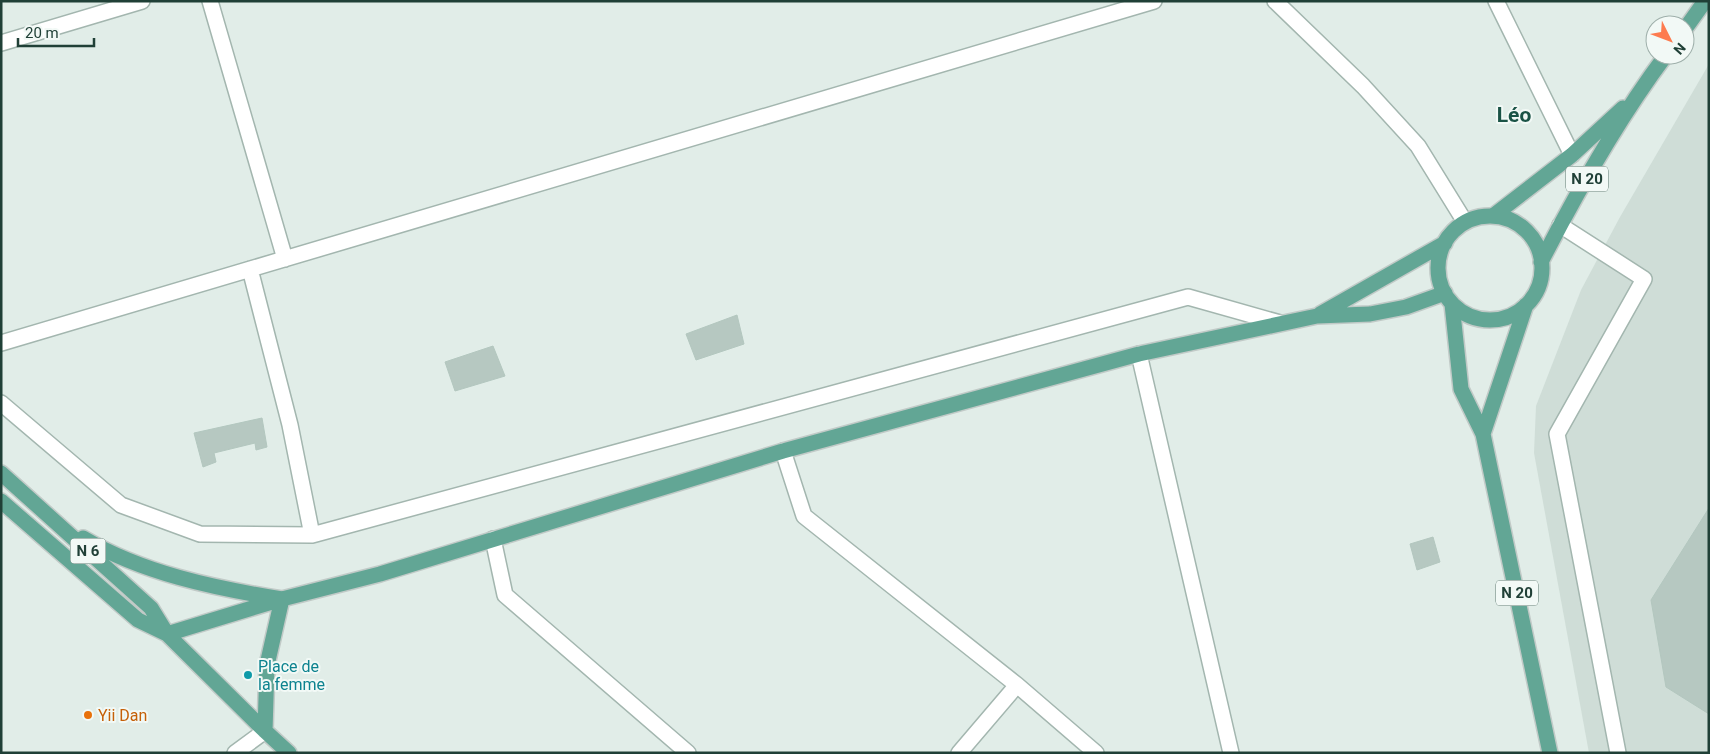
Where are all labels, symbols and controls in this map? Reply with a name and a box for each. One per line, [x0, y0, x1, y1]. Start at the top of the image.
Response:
scale bar [18, 15, 94, 47]
north arrow [1645, 15, 1695, 65]
text: 20 m [25, 24, 59, 42]
text: N [1670, 40, 1689, 58]
district label: Léo [1497, 103, 1531, 127]
road number: N 20 [1566, 166, 1608, 192]
road number: N 6 [70, 538, 106, 564]
road number: N 20 [1496, 580, 1538, 606]
place label: Place de la femme [258, 657, 325, 694]
marker: Place de la femme [242, 669, 254, 681]
place label: Yii Dan [98, 706, 147, 725]
marker: Yii Dan [82, 709, 94, 721]

